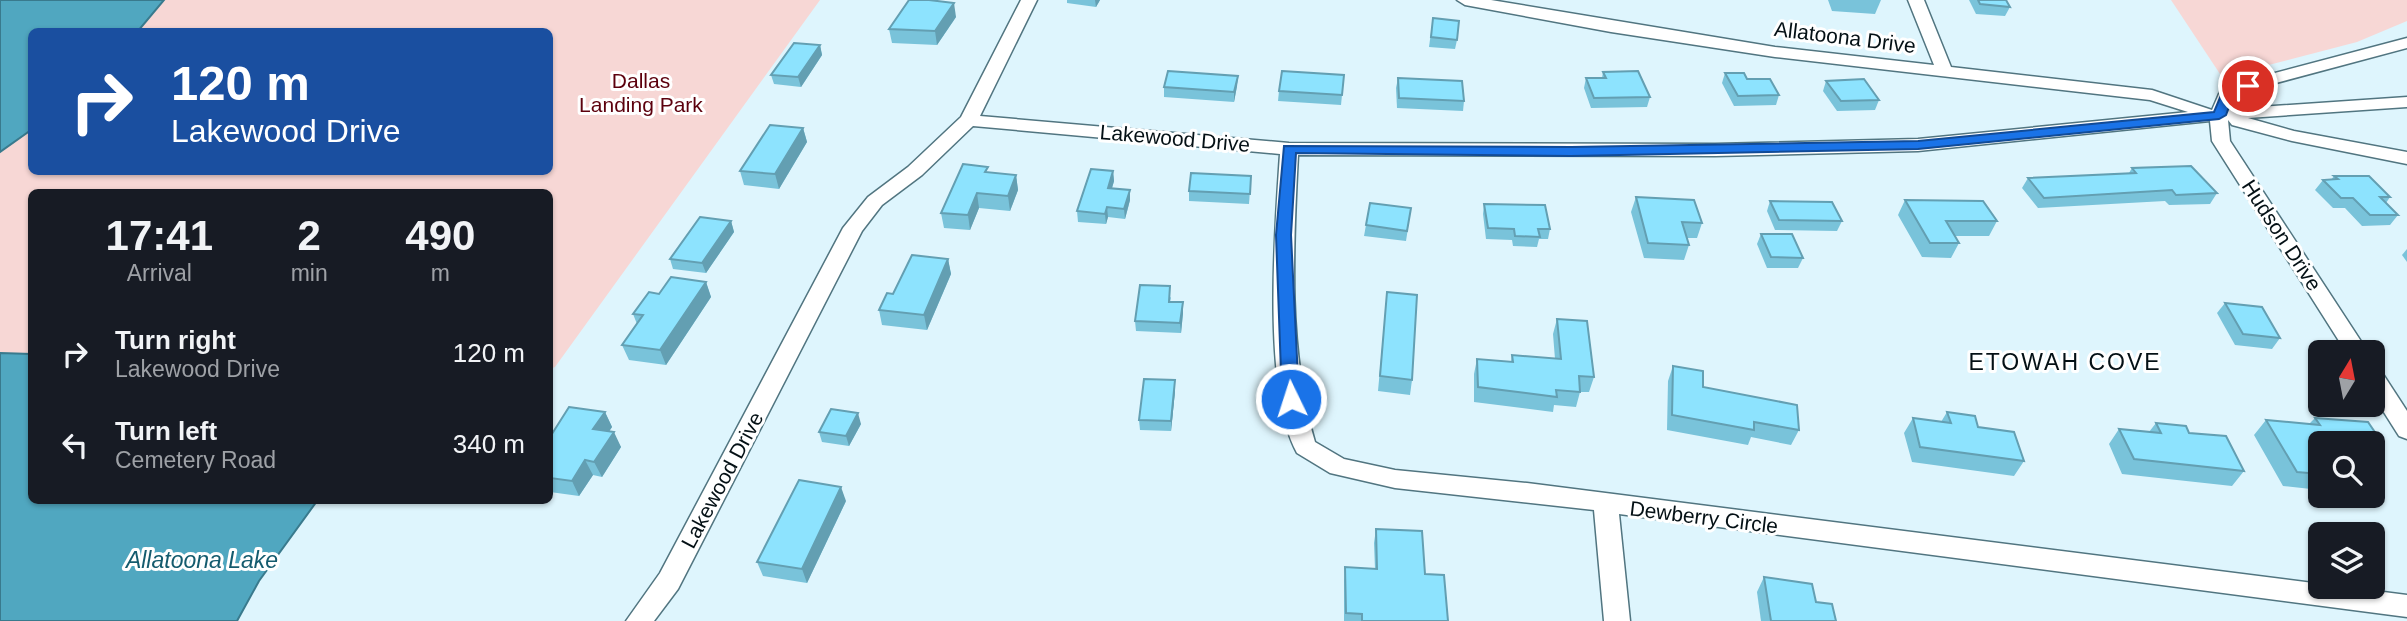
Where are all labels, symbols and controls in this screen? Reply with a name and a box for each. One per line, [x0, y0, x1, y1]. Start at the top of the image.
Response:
street label: Allatoona Drive [1773, 17, 1917, 57]
icon: right [56, 56, 147, 147]
text: 120 m [171, 56, 310, 110]
pin [2218, 56, 2278, 116]
icon: arrive [2229, 67, 2267, 105]
park label: Dallas Landing Park [579, 69, 703, 116]
text: Lakewood Drive [171, 113, 400, 149]
street label: Lakewood Drive [1099, 120, 1251, 156]
street label: Hudson Drive [2238, 175, 2326, 295]
text: 17:41 [106, 212, 213, 259]
text: 2 [297, 212, 321, 259]
text: 490 [405, 212, 475, 259]
text: Arrival [127, 260, 192, 286]
text: min [291, 260, 328, 286]
text: m [431, 260, 450, 286]
text: Turn right [115, 325, 236, 355]
icon: right [56, 335, 94, 373]
text: 120 m [453, 338, 525, 368]
north arrow [2308, 340, 2385, 416]
map controls [2308, 340, 2385, 599]
district label: ETOWAH COVE [1968, 349, 2162, 375]
text: Lakewood Drive [115, 356, 280, 382]
position arrow [1254, 362, 1328, 436]
street label: Lakewood Drive [676, 408, 768, 552]
text: Turn left [115, 416, 217, 446]
icon: left [56, 426, 94, 464]
text: 340 m [453, 429, 525, 459]
button: search [2308, 431, 2385, 508]
text: Cemetery Road [115, 447, 276, 473]
street label: Dewberry Circle [1628, 496, 1780, 538]
button: layers [2308, 522, 2385, 599]
water label: Allatoona Lake [124, 547, 278, 573]

